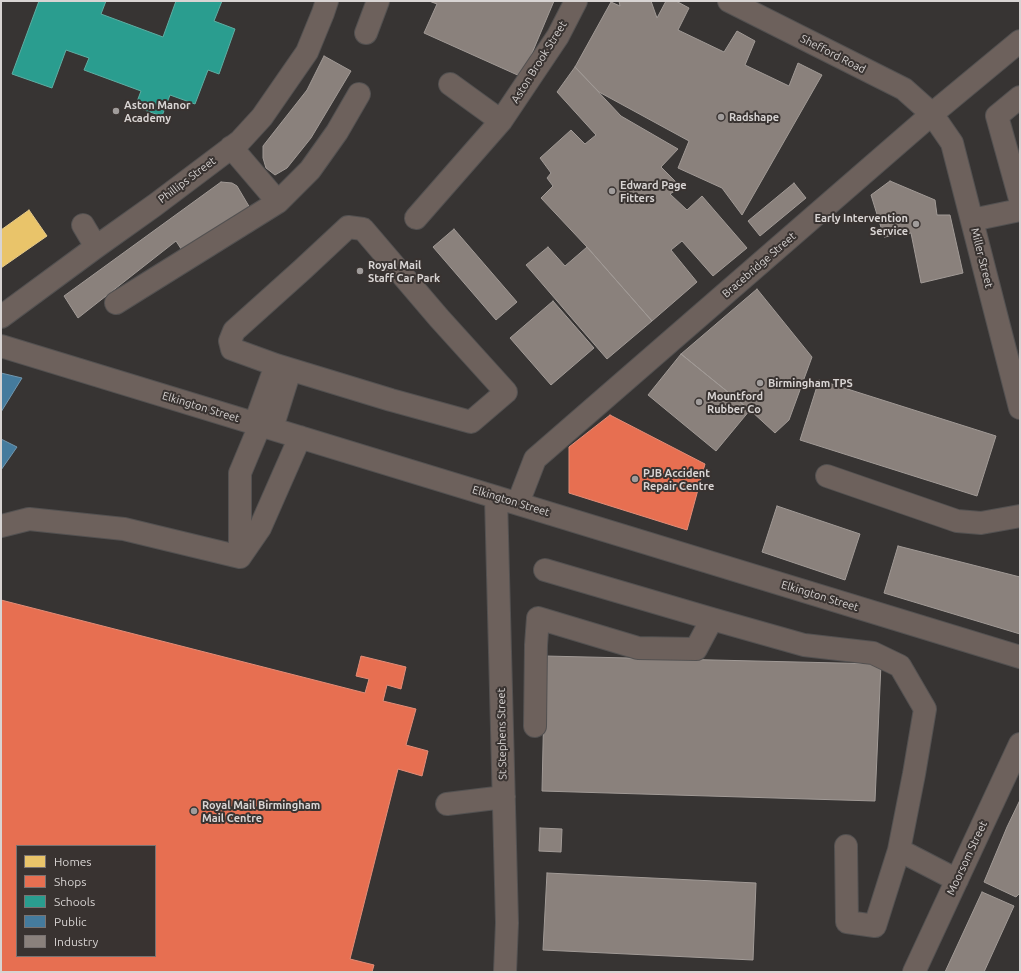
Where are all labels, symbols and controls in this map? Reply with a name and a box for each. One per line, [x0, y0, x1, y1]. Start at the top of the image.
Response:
street label: Aston Brook Street [508, 18, 570, 106]
street label: Shefford Road [798, 32, 868, 76]
place label: Aston Manor Academy [124, 98, 191, 124]
marker: Aston Manor Academy [111, 106, 121, 116]
place label: Radshape [729, 110, 779, 124]
marker: Radshape [716, 112, 726, 122]
street label: Phillips Street [156, 154, 218, 206]
place label: Edward Page Fitters [620, 178, 687, 204]
marker: Edward Page Fitters [607, 186, 617, 196]
place label: Early Intervention Service [814, 211, 908, 237]
marker: Early Intervention Service [911, 219, 921, 229]
street label: Miller Street [968, 227, 996, 289]
street label: Bracebridge Street [719, 229, 799, 301]
place label: Royal Mail Staff Car Park [368, 258, 440, 284]
marker: Royal Mail Staff Car Park [355, 266, 365, 276]
place label: Birmingham TPS [768, 376, 853, 390]
marker: Birmingham TPS [755, 378, 765, 388]
street label: Elkington Street [161, 389, 241, 425]
place label: Mountford Rubber Co [707, 389, 763, 415]
marker: Mountford Rubber Co [694, 397, 704, 407]
place label: PJB Accident Repair Centre [643, 466, 714, 492]
marker: PJB Accident Repair Centre [630, 474, 640, 484]
street label: Elkington Street [471, 483, 551, 519]
street label: Elkington Street [780, 578, 860, 614]
street label: St Stephens Street [495, 688, 509, 780]
place label: Royal Mail Birmingham Mail Centre [202, 798, 320, 824]
marker: Royal Mail Birmingham Mail Centre [189, 806, 199, 816]
street label: Moorsom Street [944, 819, 990, 897]
legend [16, 845, 156, 957]
text: Homes [54, 855, 92, 868]
text: Shops [54, 875, 86, 888]
text: Schools [54, 895, 95, 908]
text: Public [54, 915, 87, 928]
text: Industry [54, 935, 98, 948]

